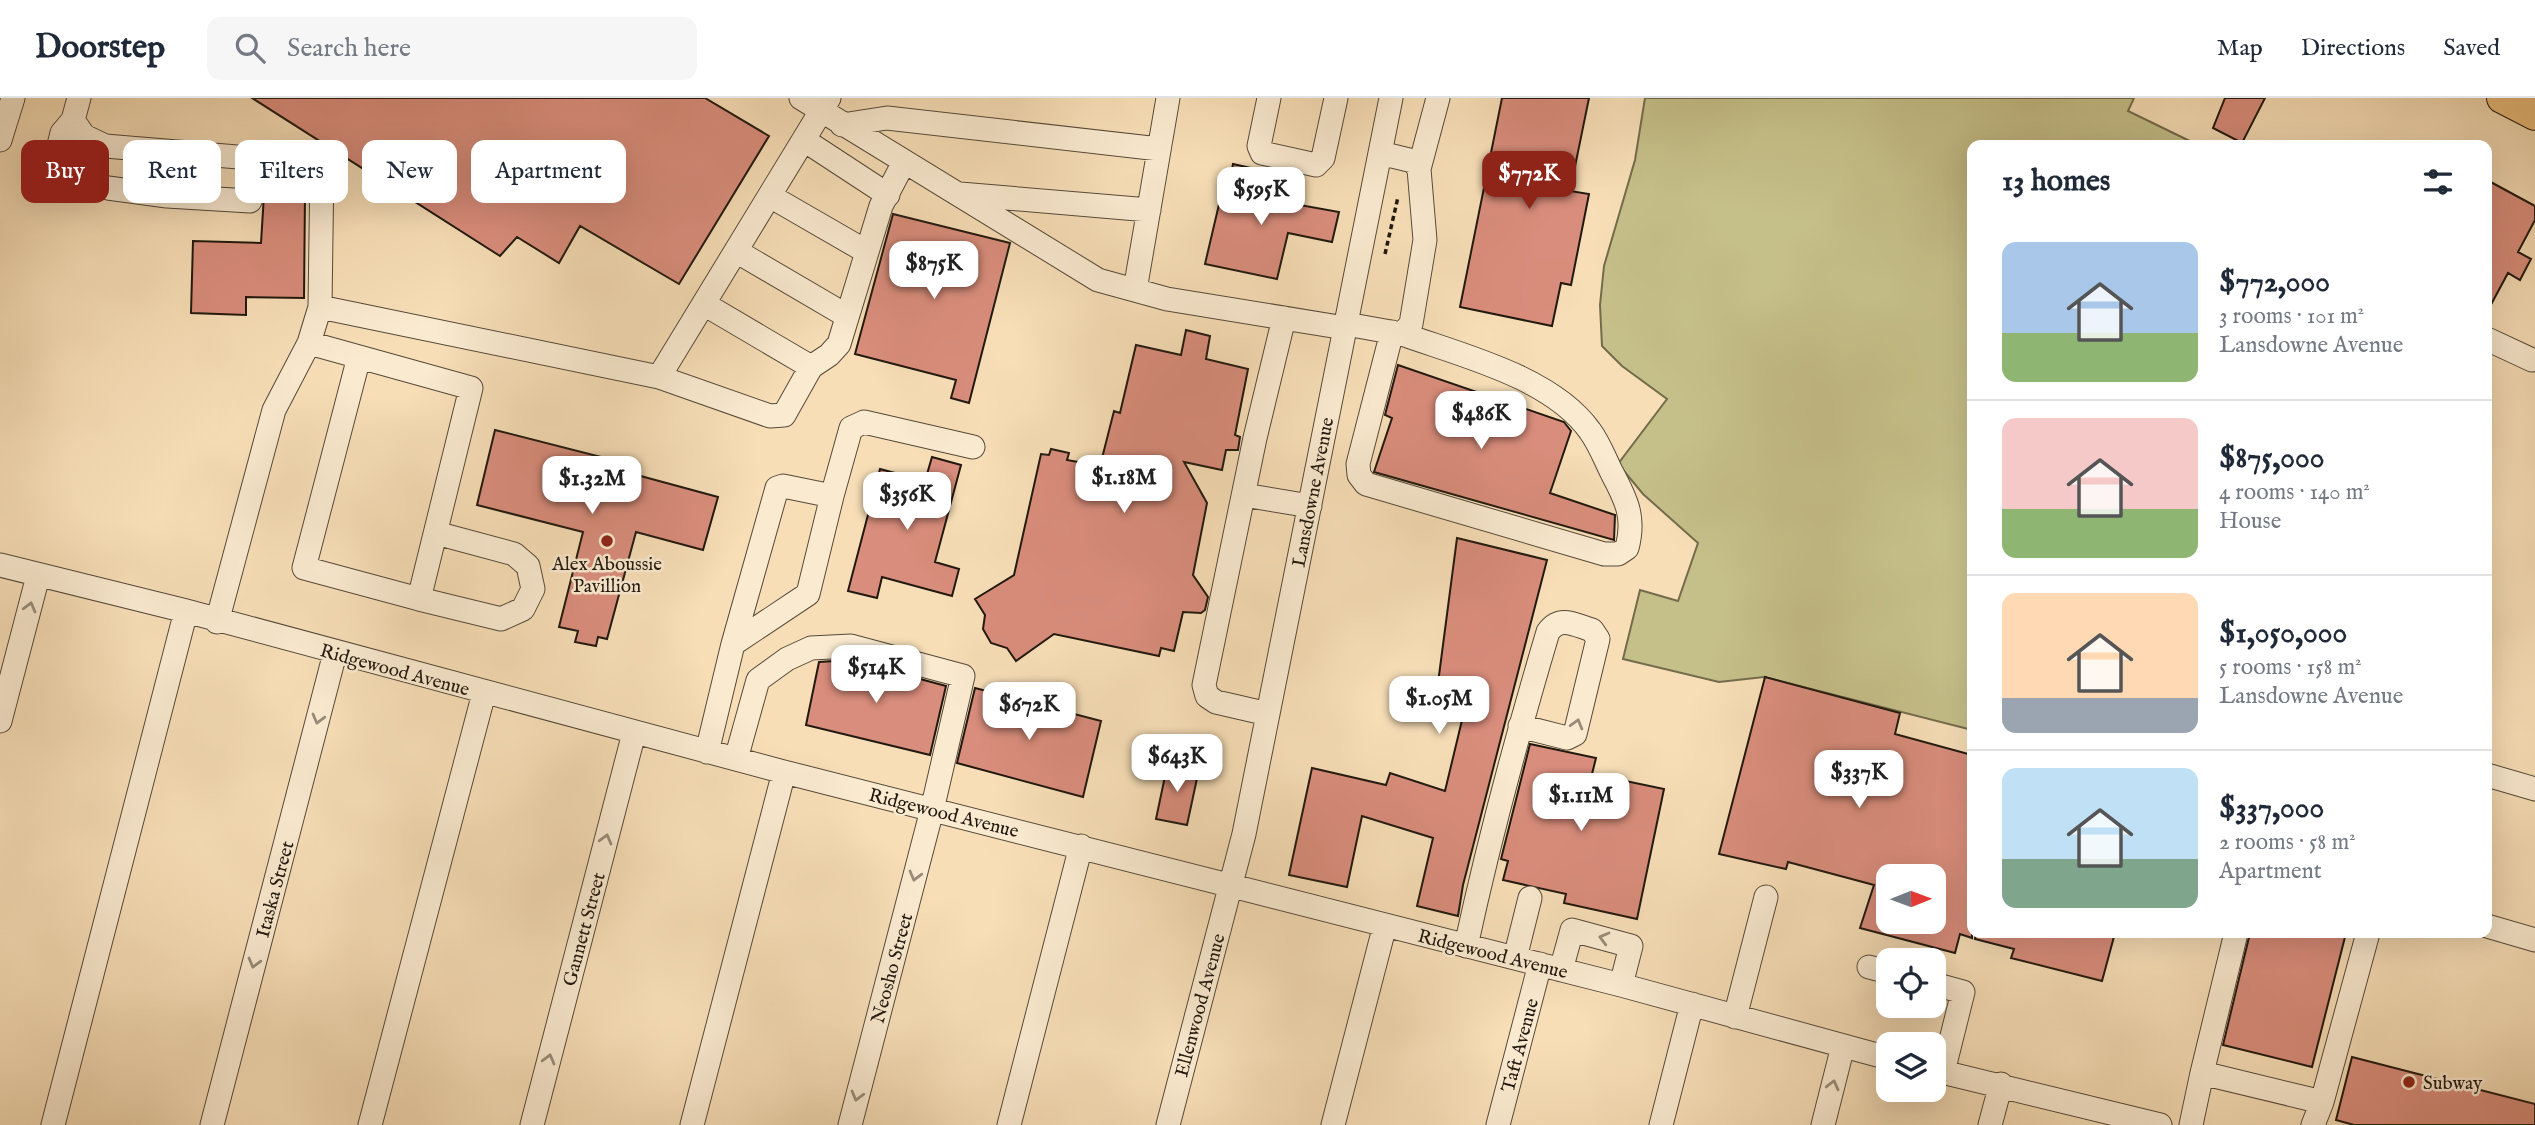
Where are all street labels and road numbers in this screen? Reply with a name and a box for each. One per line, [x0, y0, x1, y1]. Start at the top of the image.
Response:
street label: Lansdowne Avenue [1288, 415, 1340, 569]
street label: Ridgewood Avenue [317, 639, 472, 702]
street label: Ridgewood Avenue [866, 784, 1021, 844]
street label: Itaska Street [252, 838, 300, 941]
street label: Gannett Street [558, 870, 612, 989]
street label: Neosho Street [867, 910, 919, 1026]
street label: Ridgewood Avenue [1415, 925, 1570, 985]
street label: Ellenwood Avenue [1170, 931, 1232, 1080]
street label: Taft Avenue [1497, 996, 1545, 1095]

